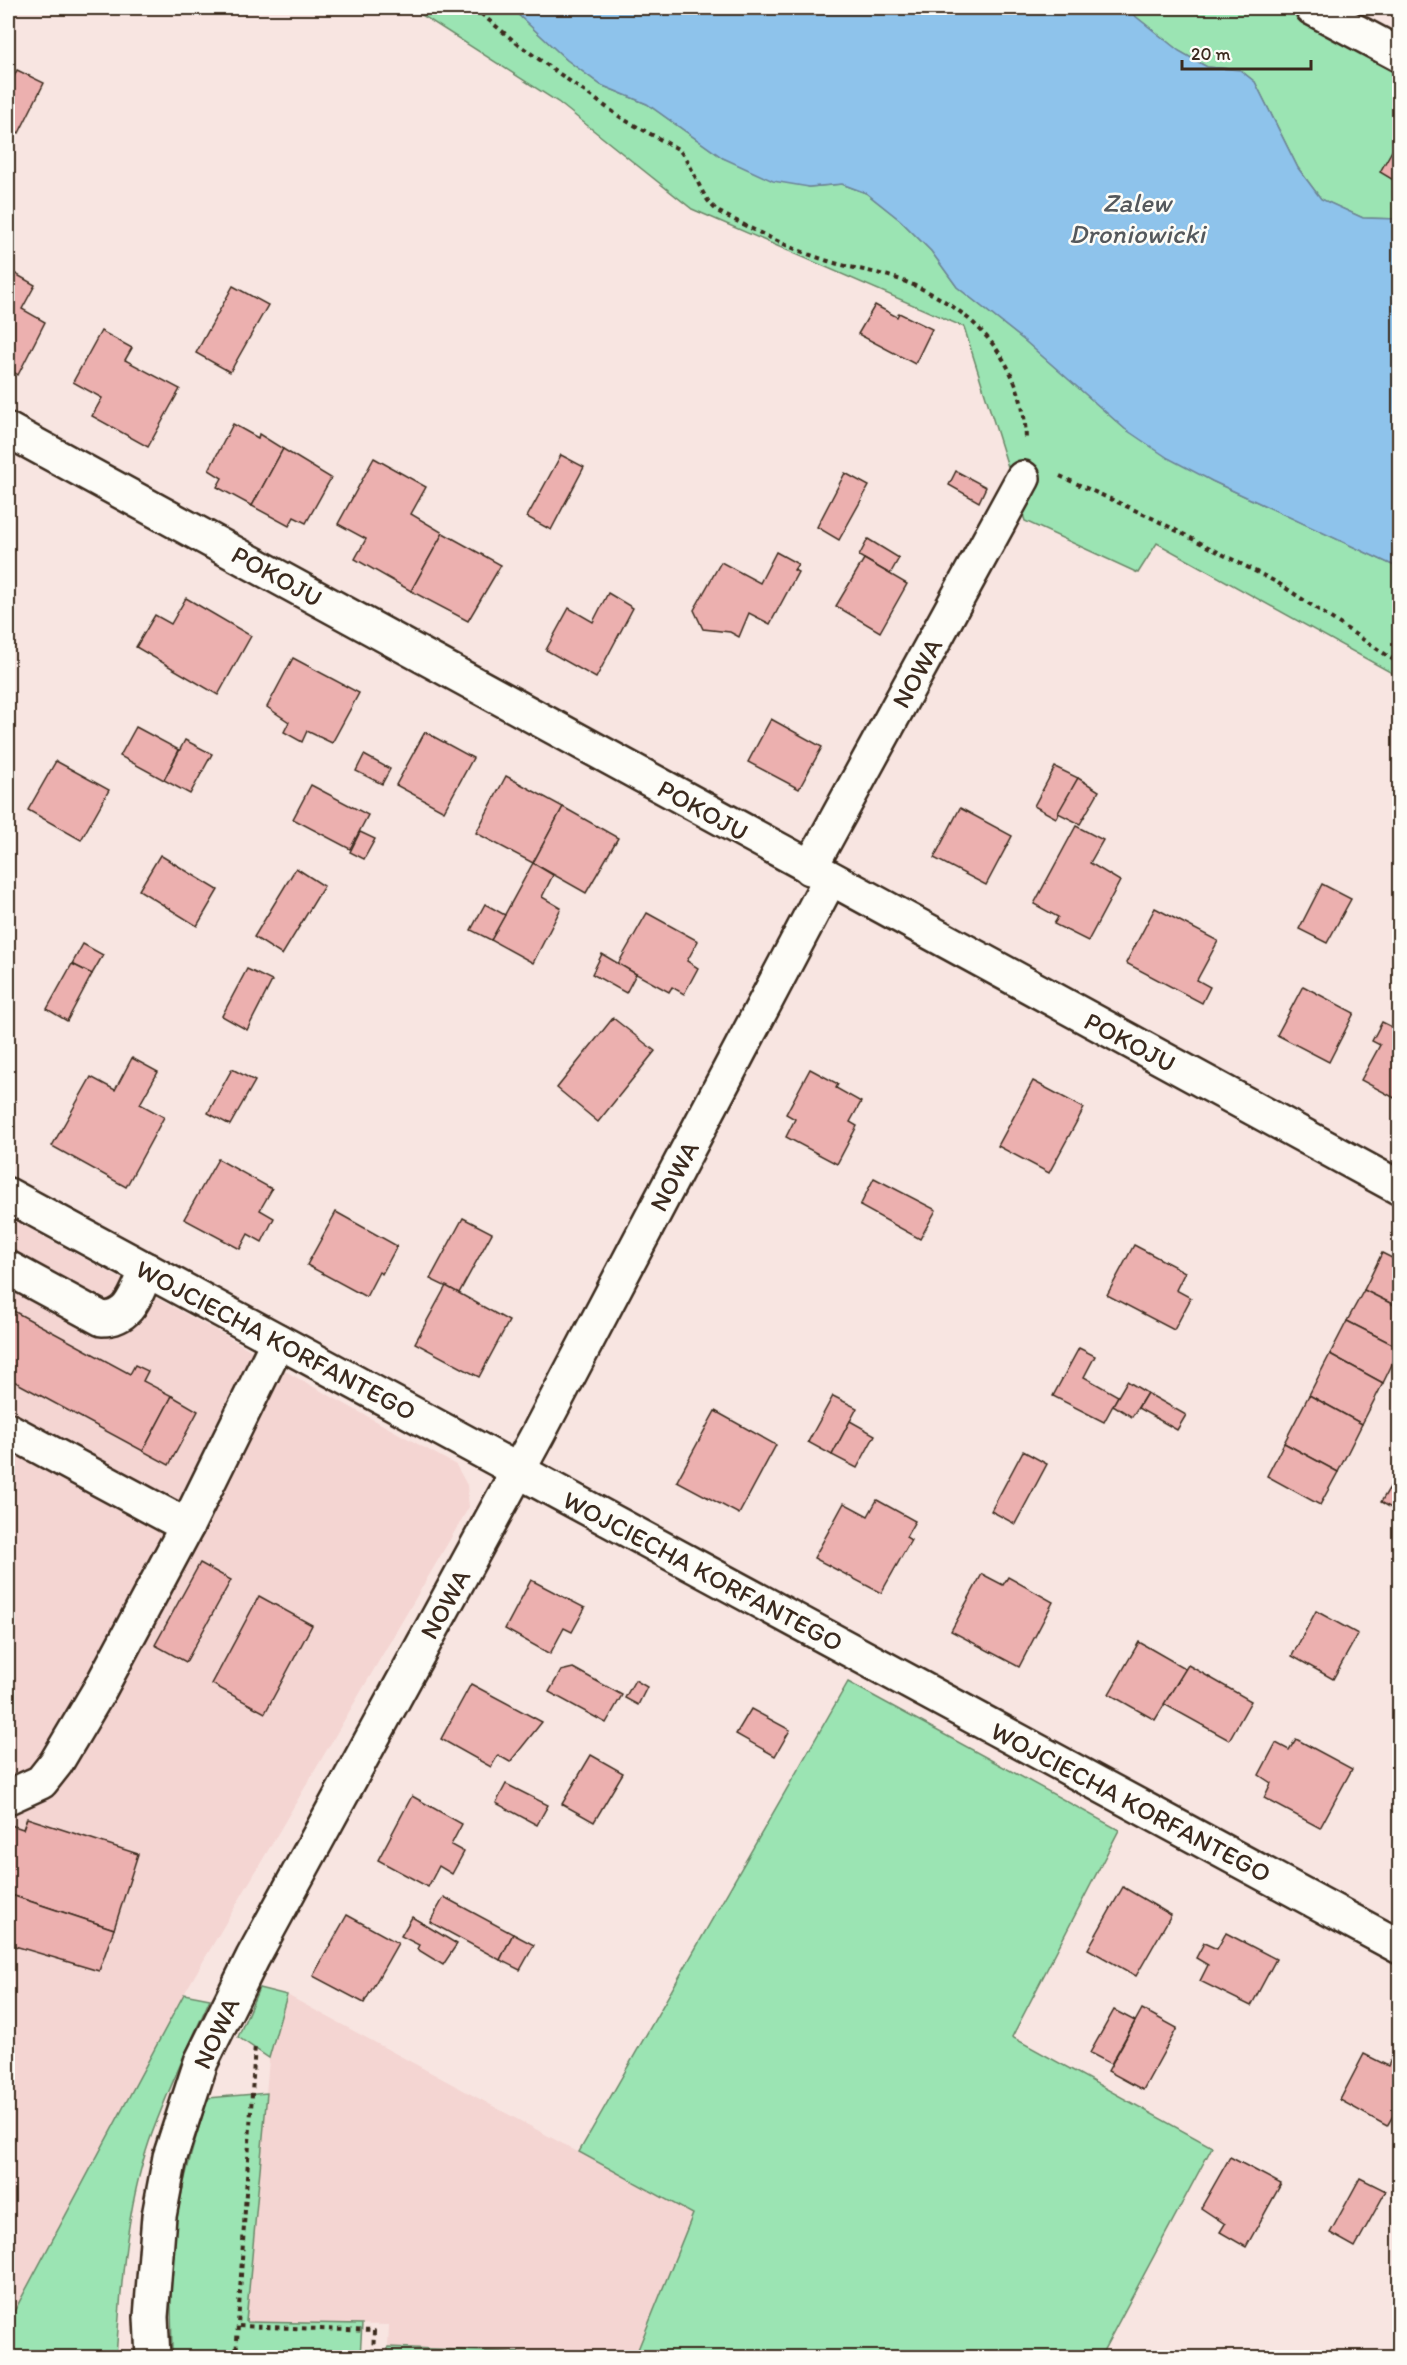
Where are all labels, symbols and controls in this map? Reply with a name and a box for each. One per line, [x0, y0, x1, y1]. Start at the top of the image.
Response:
scale bar [1182, 33, 1311, 71]
text: 20 m [1191, 43, 1231, 65]
water label: Zalew Droniowicki [1069, 186, 1208, 250]
street label: POKOJU [226, 538, 328, 614]
street label: NOWA [885, 632, 949, 714]
street label: POKOJU [652, 772, 754, 848]
street label: POKOJU [1079, 1005, 1181, 1079]
street label: NOWA [642, 1135, 706, 1217]
street label: WOJCIECHA KORFANTEGO [131, 1253, 421, 1427]
street label: WOJCIECHA KORFANTEGO [558, 1484, 848, 1658]
street label: NOWA [413, 1563, 477, 1645]
street label: WOJCIECHA KORFANTEGO [986, 1715, 1276, 1889]
street label: NOWA [186, 1992, 247, 2074]

